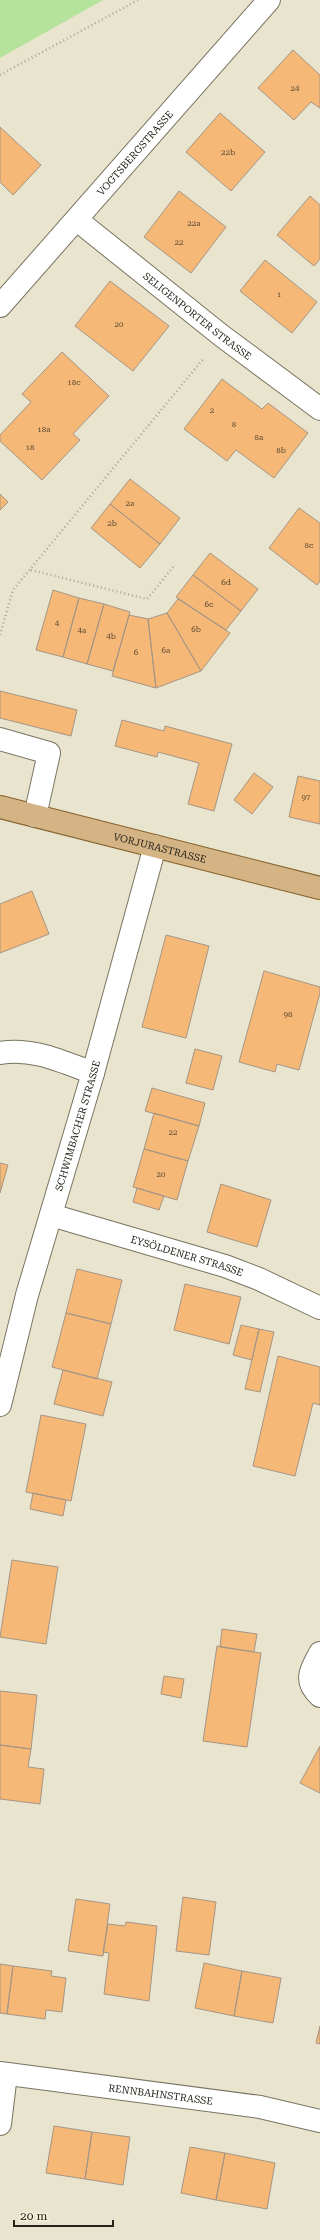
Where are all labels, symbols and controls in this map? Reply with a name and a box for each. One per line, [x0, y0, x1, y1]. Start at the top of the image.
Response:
house number: 24 [291, 84, 300, 93]
street label: VOGTSBERGSTRASSE [95, 108, 175, 197]
house number: 22b [221, 148, 235, 157]
house number: 22a [187, 219, 201, 228]
house number: 22 [175, 238, 184, 247]
street label: SELIGENPORTER STRASSE [141, 270, 254, 362]
house number: 1 [277, 290, 282, 299]
house number: 20 [115, 320, 124, 329]
house number: 18c [67, 378, 81, 387]
house number: 2 [210, 406, 215, 415]
house number: 8 [232, 420, 237, 429]
house number: 18a [37, 425, 51, 434]
house number: 8a [255, 433, 264, 442]
house number: 18 [26, 443, 35, 452]
house number: 8b [276, 446, 286, 455]
house number: 2a [126, 499, 135, 508]
house number: 2b [107, 519, 117, 528]
house number: 8c [305, 541, 314, 550]
house number: 6d [221, 578, 231, 587]
house number: 6c [205, 600, 214, 609]
house number: 4 [55, 619, 60, 628]
house number: 6b [191, 625, 201, 634]
house number: 4a [78, 626, 87, 635]
house number: 4b [106, 632, 116, 641]
house number: 6a [162, 646, 171, 655]
house number: 6 [134, 648, 139, 657]
house number: 97 [302, 793, 311, 802]
street label: VORJURASTRASSE [112, 830, 208, 865]
house number: 98 [284, 1010, 293, 1019]
street label: SCHWIMBACHER STRASSE [53, 1059, 102, 1192]
house number: 22 [169, 1128, 178, 1137]
house number: 20 [157, 1170, 166, 1179]
street label: EYSÖLDENER STRASSE [129, 1233, 245, 1278]
street label: RENNBAHNSTRASSE [108, 2082, 213, 2106]
scale bar [14, 2202, 113, 2228]
text: 20 m [20, 2209, 47, 2223]

